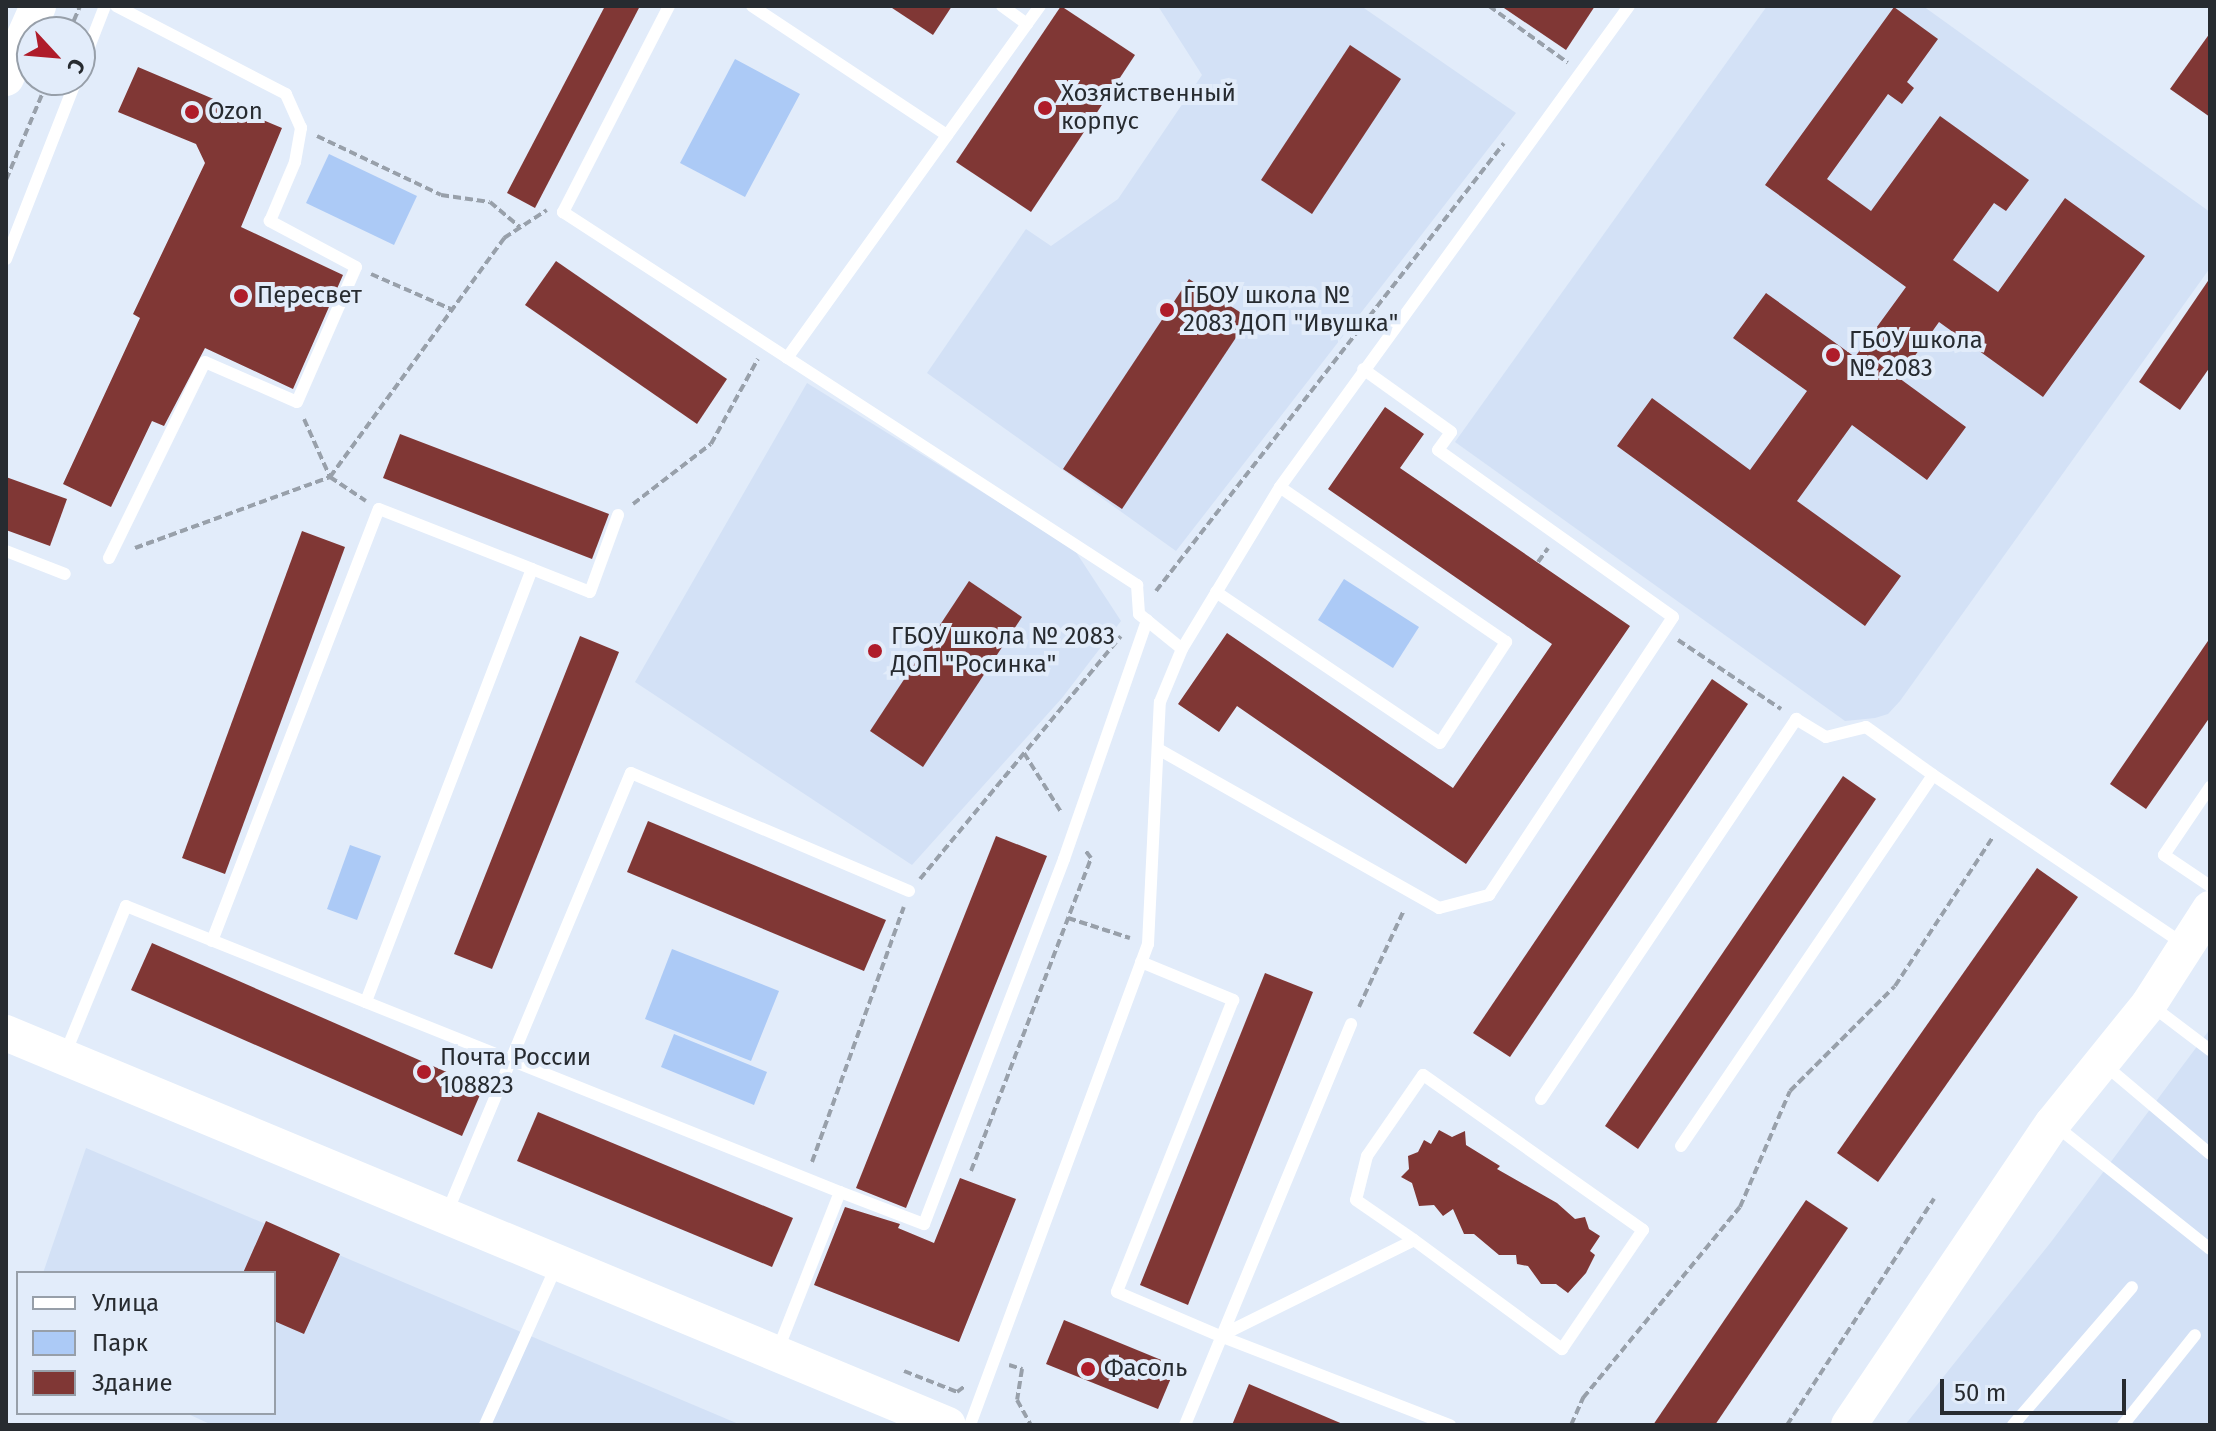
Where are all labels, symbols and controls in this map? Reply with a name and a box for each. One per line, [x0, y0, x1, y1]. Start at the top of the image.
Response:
north arrow [16, 16, 96, 96]
text: С [61, 54, 91, 77]
place label: Хозяйственный корпус [1061, 80, 1236, 136]
place label: Ozon [208, 98, 263, 126]
marker: Хозяйственный корпус [1036, 99, 1054, 117]
marker: Ozon [183, 103, 201, 121]
place label: Пересвет [257, 282, 362, 310]
place label: ГБОУ школа № 2083 ДОП "Ивушка" [1183, 282, 1398, 338]
marker: Пересвет [232, 287, 250, 305]
marker: ГБОУ школа № 2083 ДОП "Ивушка" [1158, 301, 1176, 319]
place label: ГБОУ школа № 2083 [1849, 327, 1983, 383]
marker: ГБОУ школа № 2083 [1824, 346, 1842, 364]
place label: ГБОУ школа № 2083 ДОП "Росинка" [891, 623, 1115, 679]
marker: ГБОУ школа № 2083 ДОП "Росинка" [866, 642, 884, 660]
place label: Почта России 108823 [440, 1044, 591, 1100]
marker: Почта России 108823 [415, 1063, 433, 1081]
legend [16, 1271, 276, 1415]
text: Улица [92, 1289, 159, 1317]
text: Парк [92, 1329, 148, 1357]
place label: Фасоль [1104, 1355, 1187, 1383]
marker: Фасоль [1079, 1360, 1097, 1378]
scale bar [1944, 1363, 2130, 1413]
text: Здание [92, 1369, 173, 1397]
text: 50 m [1954, 1379, 2006, 1407]

